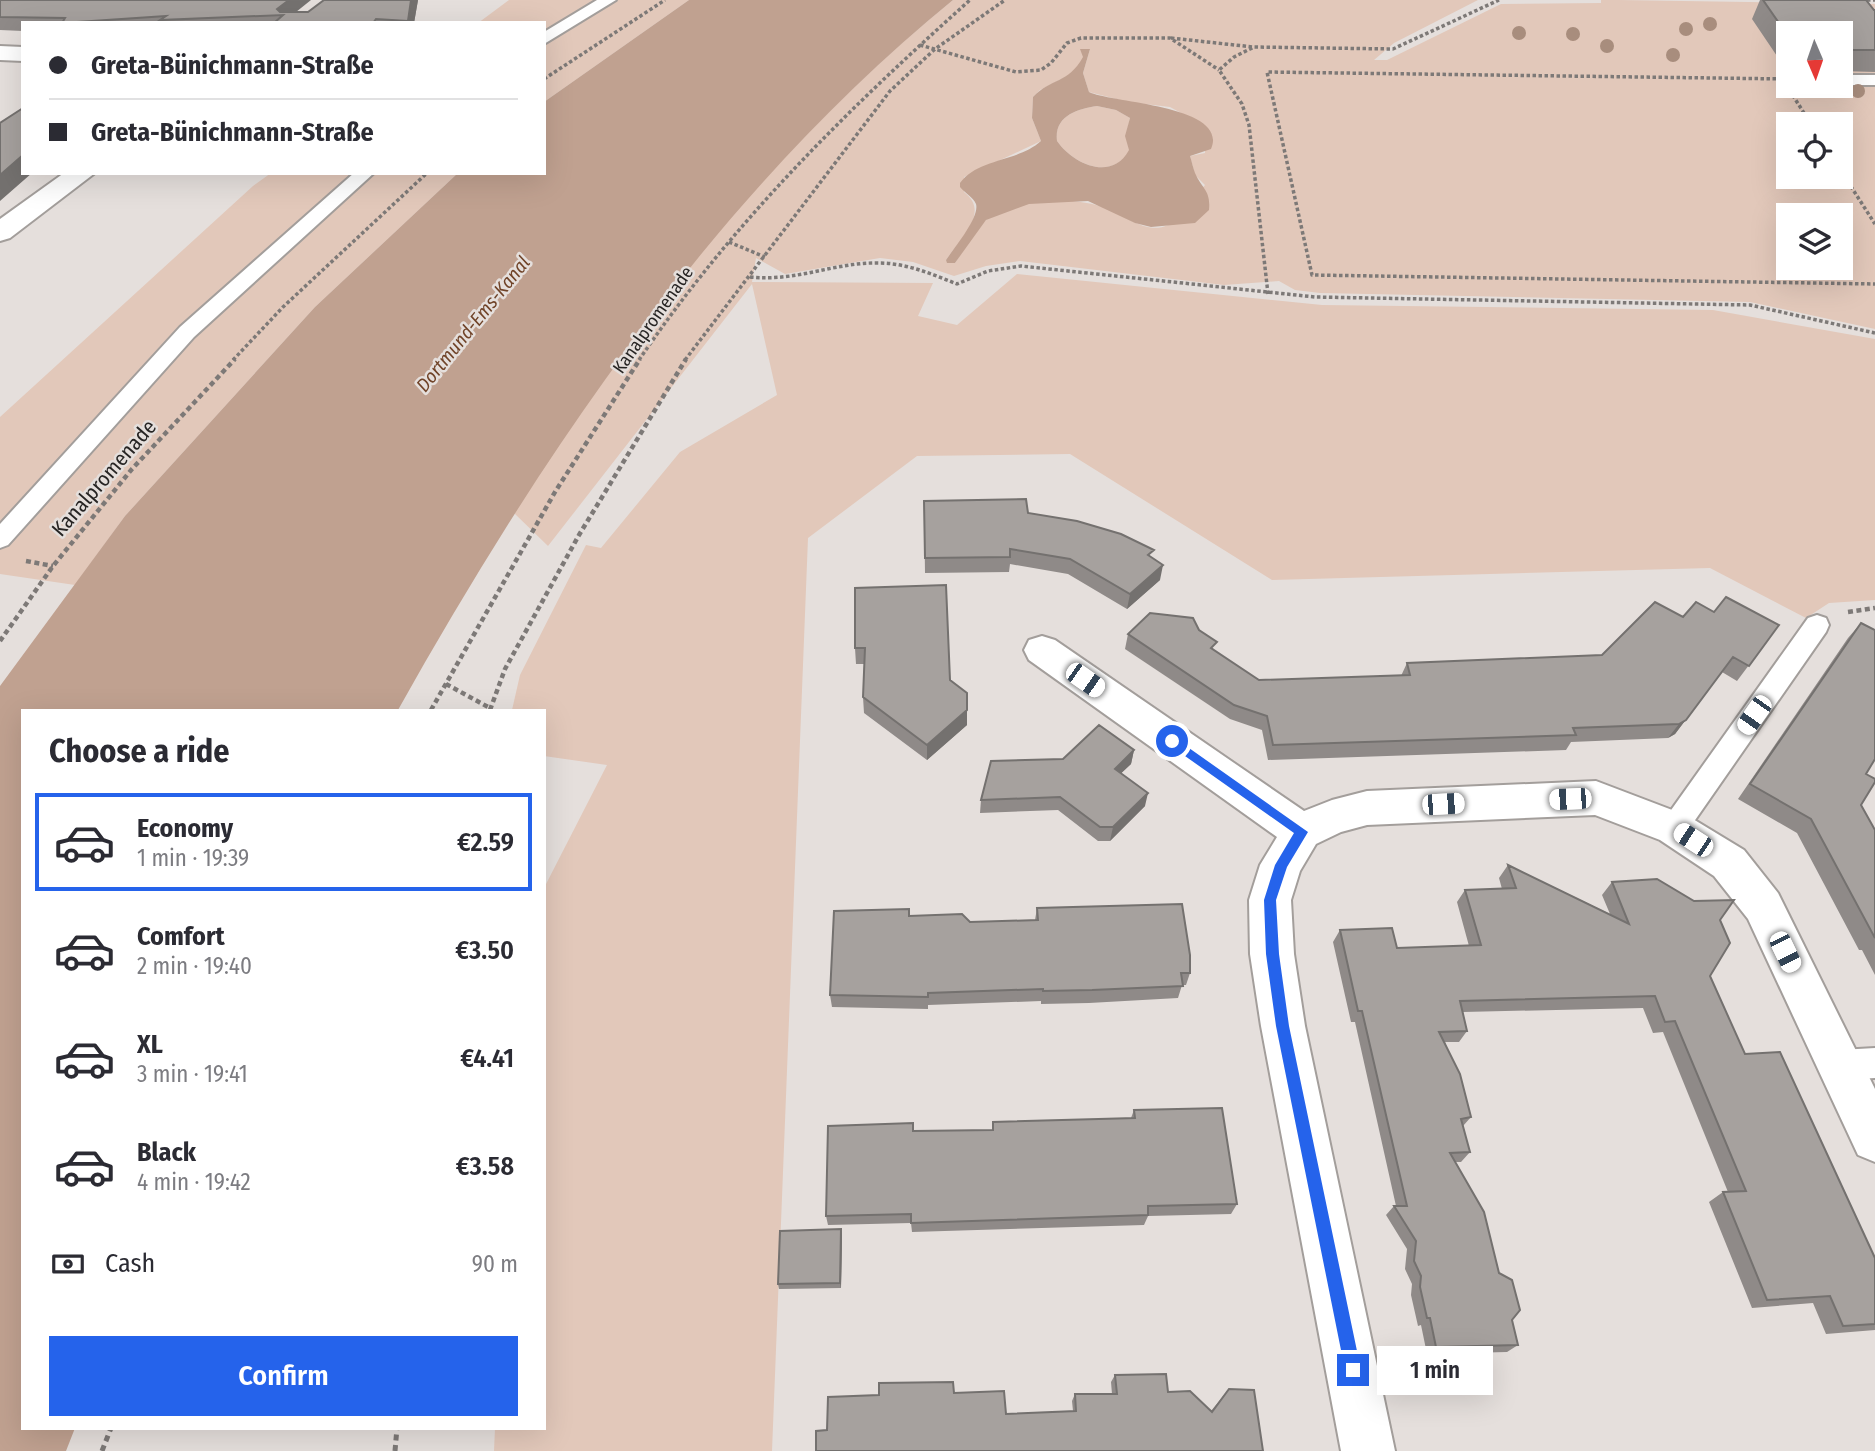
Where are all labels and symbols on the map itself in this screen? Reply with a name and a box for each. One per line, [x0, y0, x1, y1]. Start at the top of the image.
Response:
north arrow [1776, 21, 1853, 98]
water label: Dortmund-Ems-Kanal [411, 252, 535, 396]
street label: Kanalpromenade [608, 262, 698, 378]
street label: Kanalpromenade [46, 414, 162, 542]
car [1062, 659, 1109, 701]
car [1734, 692, 1775, 738]
route start [1156, 725, 1188, 757]
car [1549, 788, 1592, 810]
car [1422, 792, 1465, 816]
car [1670, 820, 1717, 860]
car [1767, 929, 1804, 975]
callout: 1 min [1378, 1346, 1493, 1394]
route end [1337, 1354, 1369, 1386]

